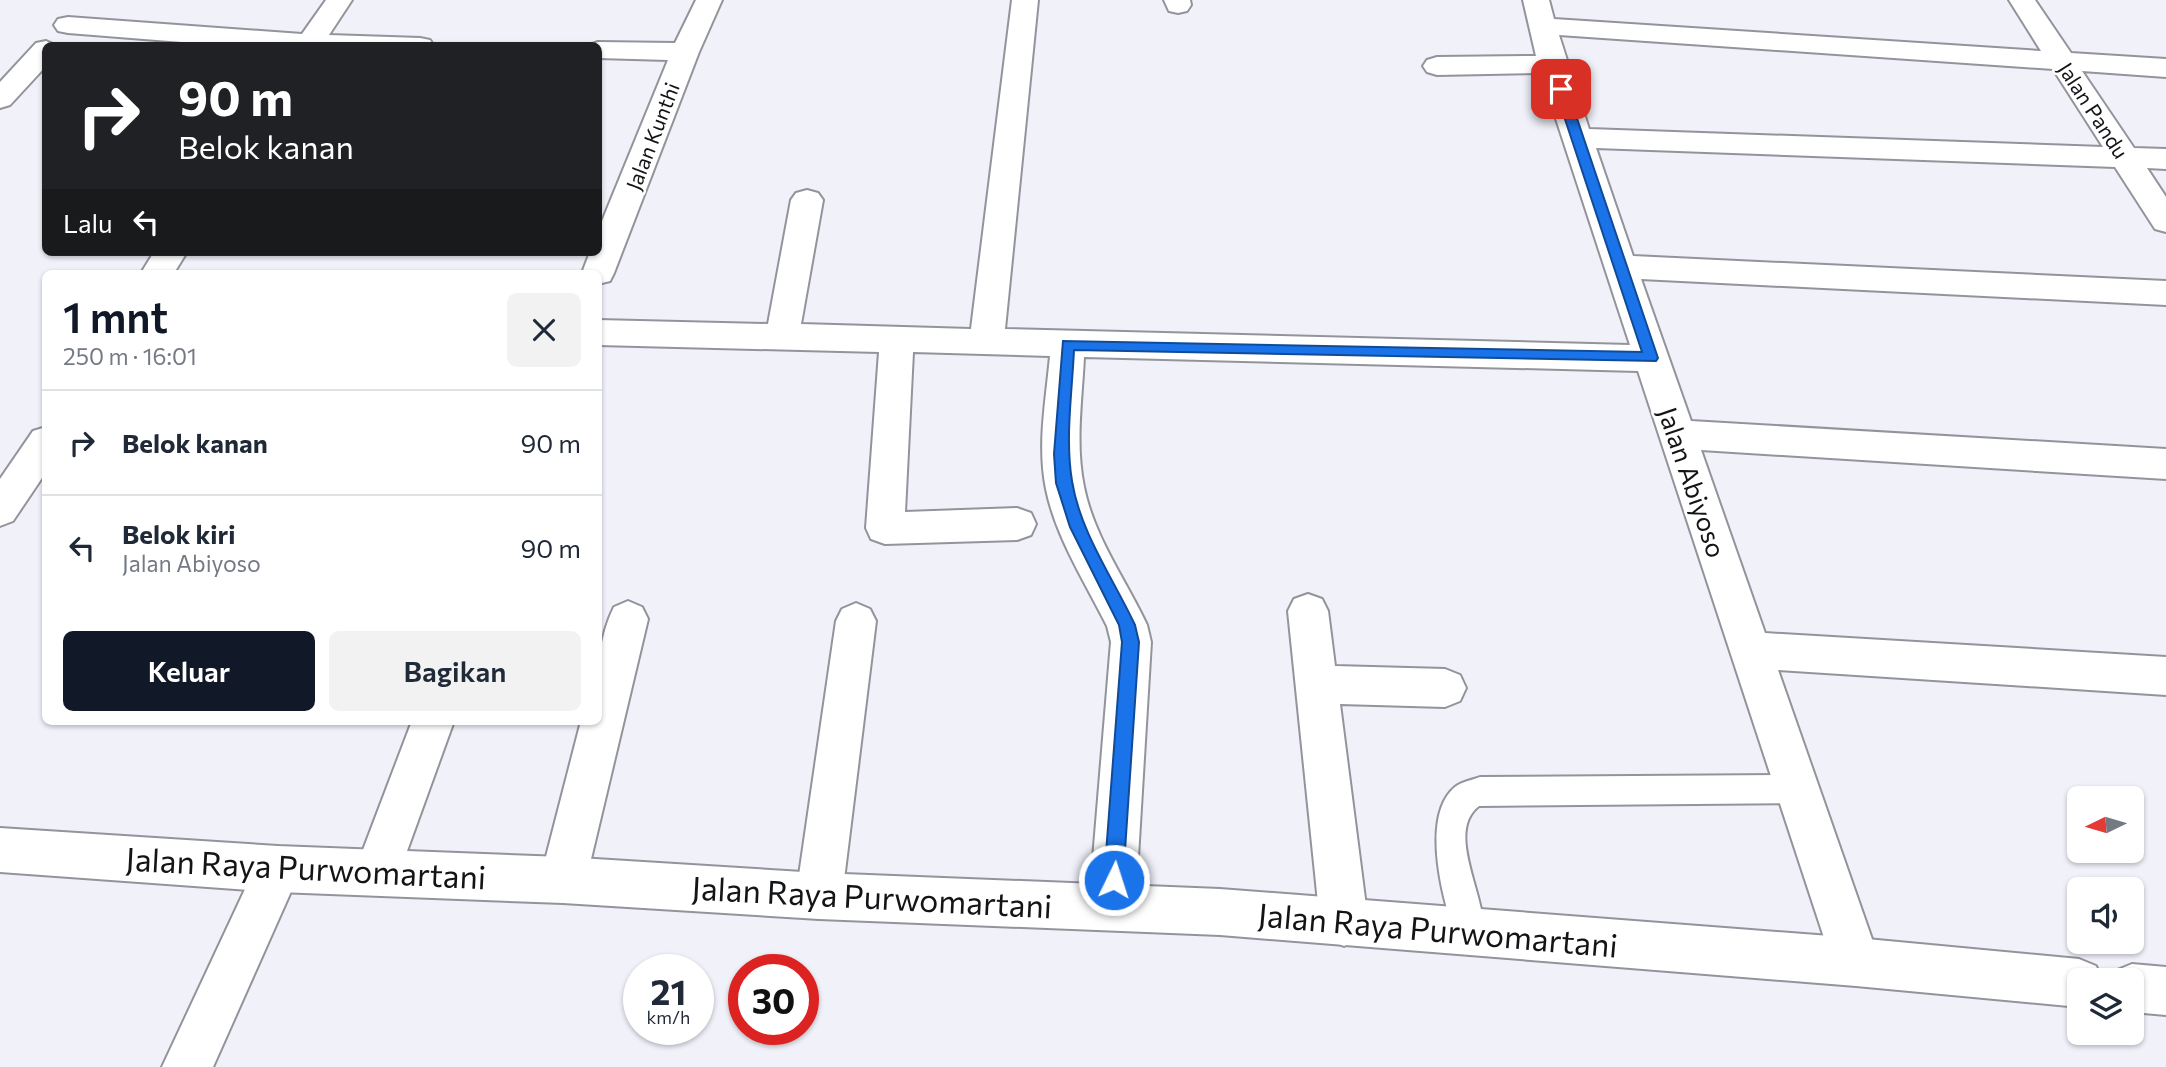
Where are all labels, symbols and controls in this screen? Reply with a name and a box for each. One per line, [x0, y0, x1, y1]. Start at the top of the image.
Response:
street label: Jalan Pandu [2054, 57, 2134, 163]
pin [1531, 59, 1591, 119]
text: 90 m [178, 66, 293, 126]
icon: right [63, 70, 154, 161]
icon: arrive [1542, 70, 1580, 108]
street label: Jalan Kunthi [620, 79, 684, 193]
text: Belok kanan [178, 126, 354, 166]
icon: left [127, 203, 165, 241]
text: Lalu [63, 207, 113, 238]
text: 1 mnt [63, 290, 168, 342]
button: close [507, 293, 581, 367]
text: 250 m · 16:01 [63, 342, 197, 370]
street label: Jalan Abiyoso [1653, 403, 1733, 561]
icon: right [63, 424, 101, 462]
text: Belok kanan [122, 427, 268, 458]
text: 90 m [521, 427, 581, 458]
text: Belok kiri [122, 518, 236, 549]
icon: left [63, 529, 101, 567]
text: 90 m [521, 532, 581, 563]
text: Jalan Abiyoso [122, 549, 261, 577]
button: Keluar [63, 631, 315, 711]
button: Bagikan [329, 631, 581, 711]
north arrow [2067, 786, 2144, 863]
map controls [2067, 786, 2144, 1045]
street label: Jalan Raya Purwomartani [125, 838, 487, 896]
position arrow [1077, 843, 1151, 917]
street label: Jalan Raya Purwomartani [691, 867, 1053, 925]
button: sound [2067, 877, 2144, 954]
street label: Jalan Raya Purwomartani [1256, 893, 1620, 965]
speed limit sign: 30 [728, 954, 819, 1045]
button: layers [2067, 968, 2144, 1045]
text: 21 [651, 969, 686, 1012]
text: km/h [647, 1006, 690, 1028]

